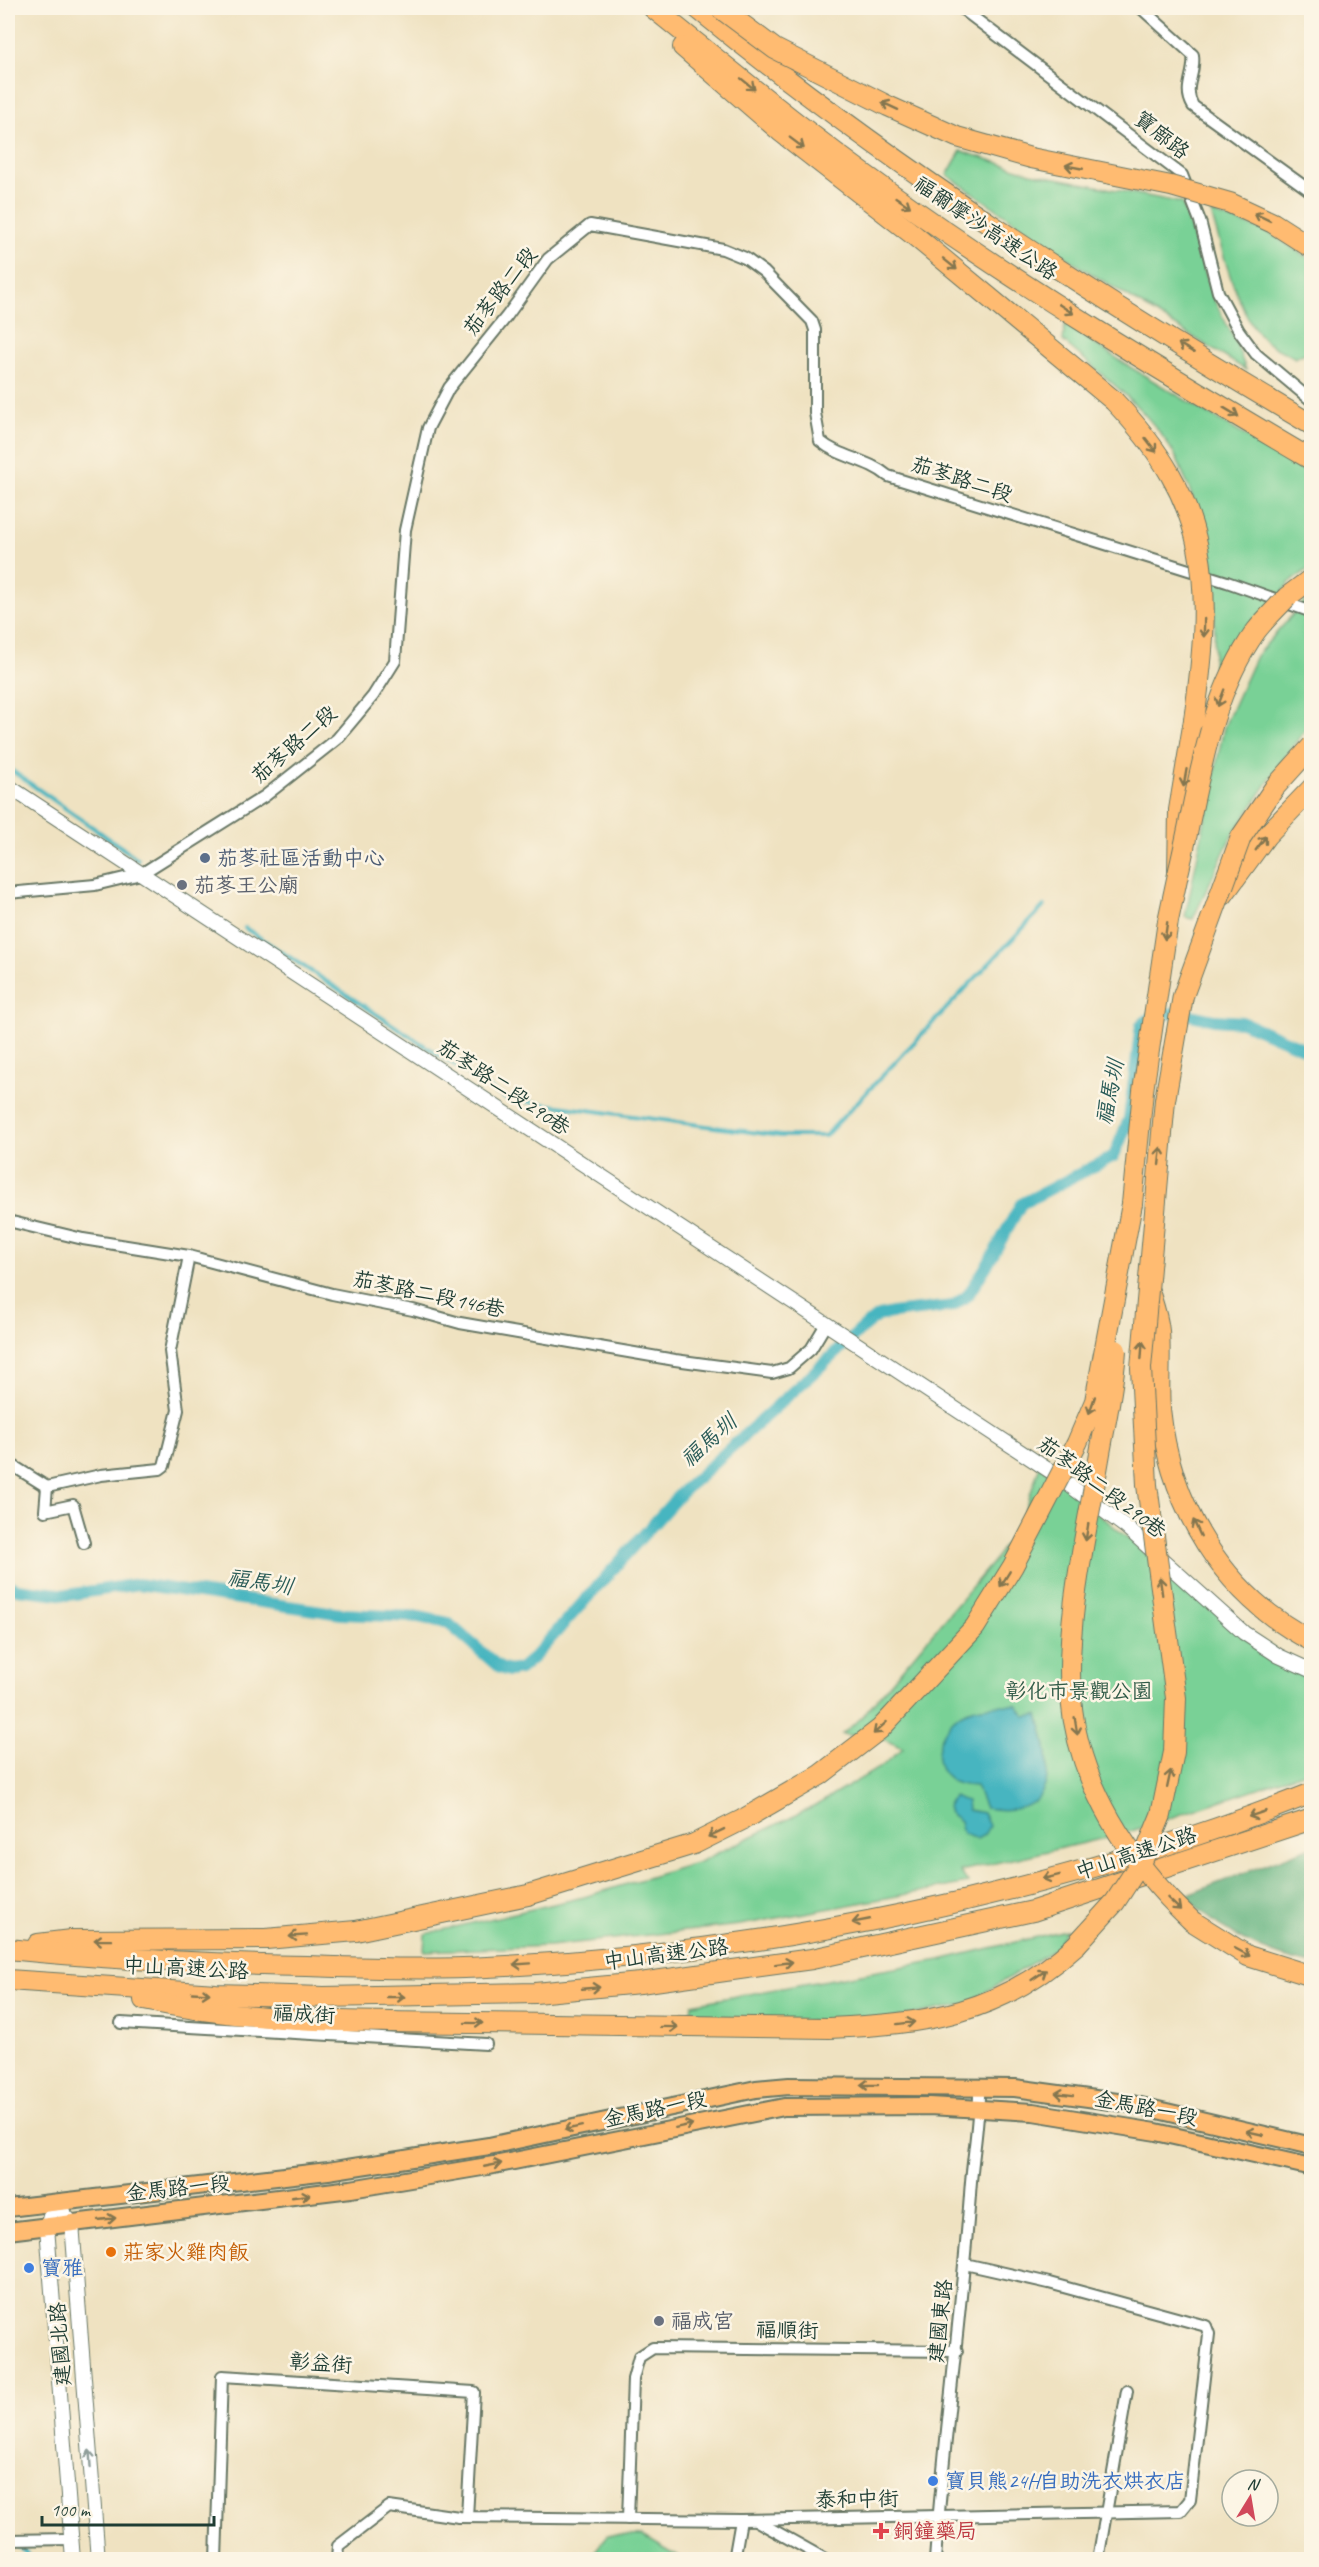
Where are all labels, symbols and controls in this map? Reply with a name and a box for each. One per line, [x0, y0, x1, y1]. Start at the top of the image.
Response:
one-way arrow [739, 77, 755, 90]
one-way arrow [881, 100, 899, 112]
street label: 寶廍路 [1129, 105, 1195, 165]
one-way arrow [789, 136, 805, 149]
one-way arrow [1065, 161, 1085, 172]
street label: 福爾摩沙高速公路 [909, 170, 1063, 286]
one-way arrow [894, 196, 911, 208]
one-way arrow [1254, 211, 1272, 223]
street label: 茄苳路二段 [457, 242, 543, 340]
one-way arrow [942, 258, 958, 271]
one-way arrow [1057, 303, 1073, 315]
one-way arrow [1178, 342, 1195, 354]
one-way arrow [1222, 407, 1239, 419]
one-way arrow [1144, 436, 1157, 452]
street label: 茄苳路二段 [908, 450, 1016, 508]
one-way arrow [1198, 617, 1210, 637]
one-way arrow [1215, 688, 1226, 707]
street label: 茄苳路二段 [246, 700, 342, 788]
one-way arrow [1179, 767, 1190, 787]
one-way arrow [1255, 835, 1267, 851]
place label: 茄苳社區活動中心 [217, 845, 385, 871]
marker: 茄苳社區活動中心 [198, 851, 212, 865]
place label: 茄苳王公廟 [194, 872, 299, 898]
marker: 茄苳王公廟 [175, 878, 189, 892]
one-way arrow [1161, 920, 1172, 940]
street label: 茄苳路二段290巷 [433, 1033, 575, 1141]
water label: 福馬圳 [1090, 1055, 1130, 1127]
one-way arrow [1155, 1146, 1166, 1166]
street label: 茄苳路二段146巷 [351, 1265, 507, 1323]
one-way arrow [1137, 1340, 1148, 1360]
one-way arrow [1086, 1395, 1097, 1414]
water label: 福馬圳 [675, 1407, 744, 1473]
street label: 茄苳路二段290巷 [1033, 1430, 1171, 1544]
one-way arrow [1190, 1519, 1202, 1537]
one-way arrow [1081, 1522, 1092, 1541]
water label: 福馬圳 [225, 1563, 297, 1601]
one-way arrow [998, 1570, 1010, 1587]
one-way arrow [1155, 1576, 1166, 1596]
park label: 彰化市景觀公園 [1006, 1678, 1153, 1704]
one-way arrow [1070, 1715, 1081, 1735]
one-way arrow [873, 1721, 888, 1735]
one-way arrow [1164, 1770, 1175, 1789]
one-way arrow [1248, 1809, 1267, 1820]
street label: 中山高速公路 [1072, 1821, 1200, 1885]
one-way arrow [708, 1827, 726, 1839]
one-way arrow [1041, 1872, 1060, 1883]
one-way arrow [1166, 1897, 1181, 1911]
one-way arrow [851, 1916, 871, 1927]
one-way arrow [288, 1931, 308, 1942]
street label: 中山高速公路 [602, 1933, 730, 1975]
one-way arrow [93, 1935, 113, 1946]
one-way arrow [1233, 1946, 1250, 1958]
street label: 中山高速公路 [122, 1952, 250, 1984]
one-way arrow [773, 1957, 793, 1968]
one-way arrow [512, 1959, 532, 1970]
one-way arrow [1030, 1969, 1047, 1982]
one-way arrow [580, 1982, 600, 1993]
one-way arrow [190, 1988, 210, 1999]
one-way arrow [385, 1991, 405, 2003]
street label: 福成街 [272, 1999, 336, 2029]
one-way arrow [896, 2017, 916, 2028]
one-way arrow [464, 2018, 484, 2029]
one-way arrow [659, 2021, 679, 2032]
one-way arrow [859, 2079, 879, 2091]
street label: 金馬路一段 [601, 2085, 709, 2133]
street label: 金馬路一段 [1092, 2085, 1200, 2131]
one-way arrow [1054, 2088, 1074, 2099]
one-way arrow [674, 2120, 694, 2131]
one-way arrow [564, 2123, 584, 2134]
one-way arrow [1245, 2126, 1264, 2138]
one-way arrow [483, 2159, 503, 2170]
street label: 金馬路一段 [124, 2170, 232, 2206]
one-way arrow [290, 2190, 310, 2201]
one-way arrow [97, 2213, 117, 2224]
place label: 莊家火雞肉飯 [123, 2239, 249, 2265]
marker: 莊家火雞肉飯 [104, 2245, 118, 2259]
place label: 寶雅 [41, 2255, 83, 2281]
marker: 寶雅 [22, 2261, 36, 2275]
street label: 建國東路 [923, 2278, 957, 2364]
street label: 建國北路 [44, 2301, 76, 2387]
place label: 福成宮 [671, 2308, 734, 2334]
marker: 福成宮 [652, 2314, 666, 2328]
street label: 福順街 [755, 2316, 819, 2344]
street label: 彰益街 [289, 2348, 353, 2378]
one-way arrow [84, 2450, 95, 2470]
place label: 寶貝熊24H自助洗衣烘衣店 [945, 2468, 1186, 2494]
north arrow [1220, 2468, 1280, 2528]
text: N [1246, 2473, 1262, 2496]
marker: 寶貝熊24H自助洗衣烘衣店 [926, 2474, 940, 2488]
street label: 泰和中街 [815, 2485, 899, 2513]
scale bar [42, 2489, 214, 2527]
text: 100 m [51, 2499, 92, 2521]
place label: 銅鐘藥局 [893, 2518, 977, 2544]
marker: 銅鐘藥局 [874, 2524, 888, 2538]

